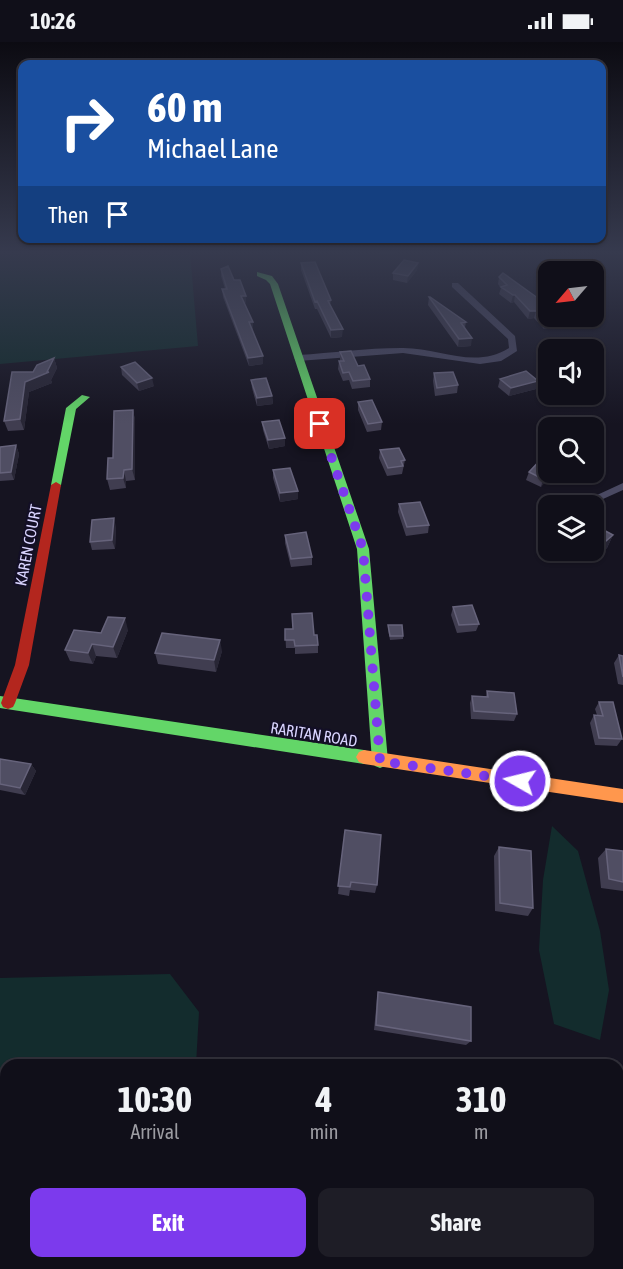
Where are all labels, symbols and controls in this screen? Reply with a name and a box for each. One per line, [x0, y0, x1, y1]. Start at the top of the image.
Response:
text: 10:26 [30, 8, 76, 34]
text: 60 m [147, 83, 222, 131]
icon: right [48, 84, 126, 162]
text: Michael Lane [147, 133, 278, 164]
icon: arrive [101, 198, 134, 231]
text: Then [48, 202, 89, 228]
north arrow [538, 261, 604, 327]
map controls [538, 261, 604, 561]
button: sound [538, 339, 604, 405]
pin [294, 398, 345, 449]
icon: arrive [303, 407, 336, 440]
button: search [538, 417, 604, 483]
button: layers [538, 495, 604, 561]
street label: KAREN COURT [11, 503, 45, 587]
street label: RARITAN ROAD [269, 718, 359, 750]
position arrow [488, 749, 552, 813]
text: 10:30 [117, 1078, 192, 1120]
text: 4 [316, 1078, 332, 1120]
text: 310 [456, 1078, 507, 1120]
text: Arrival [130, 1120, 179, 1143]
text: min [310, 1120, 338, 1143]
text: m [474, 1120, 488, 1143]
button: Exit [30, 1188, 306, 1257]
button: Share [318, 1188, 594, 1257]

